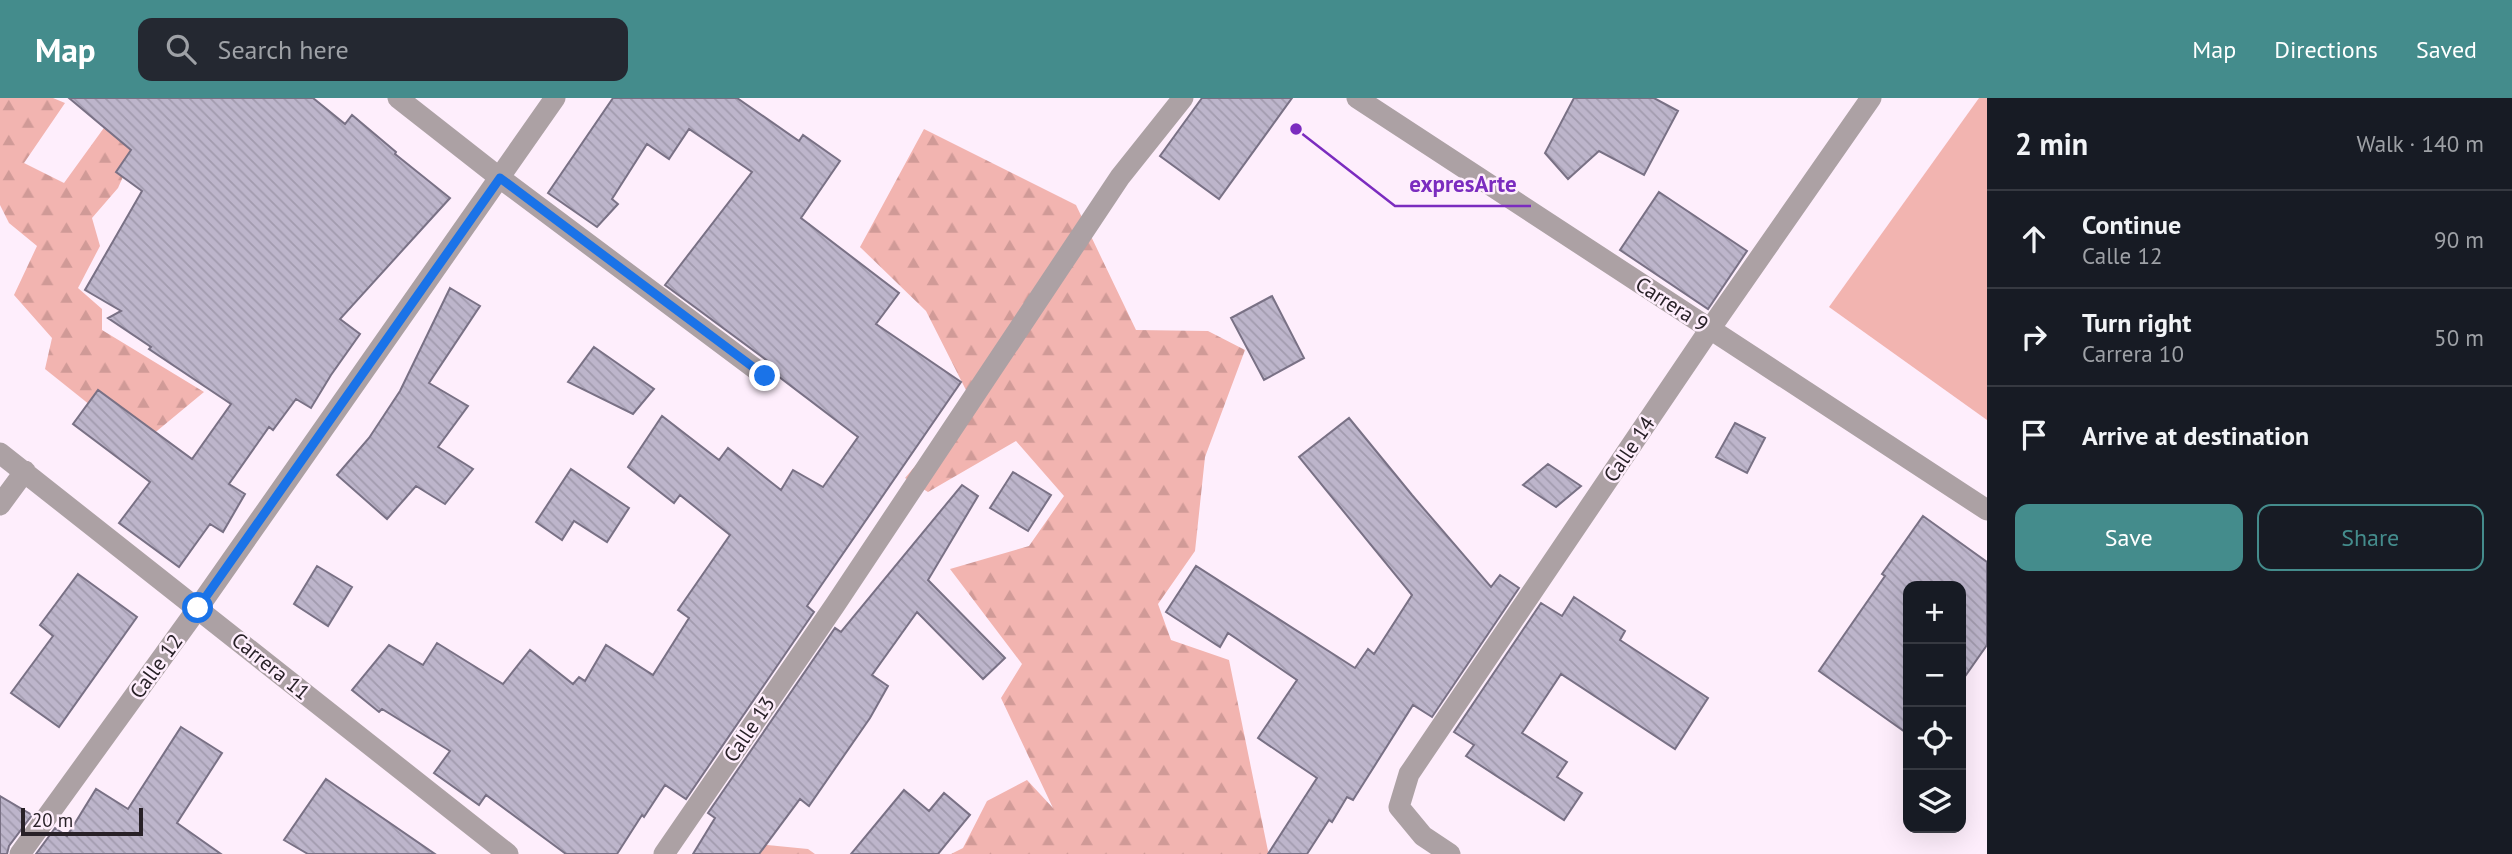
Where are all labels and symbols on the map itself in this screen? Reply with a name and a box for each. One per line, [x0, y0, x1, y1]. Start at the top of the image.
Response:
callout: expresArte [1395, 162, 1531, 206]
text: expresArte [1409, 169, 1517, 198]
street label: Carrera 9 [1630, 270, 1714, 338]
route end [749, 360, 780, 391]
street label: Calle 14 [1597, 411, 1661, 487]
route start [182, 592, 213, 623]
street label: Carrera 11 [226, 626, 316, 706]
street label: Calle 12 [123, 628, 189, 704]
street label: Calle 13 [717, 691, 781, 767]
scale bar [21, 805, 144, 837]

